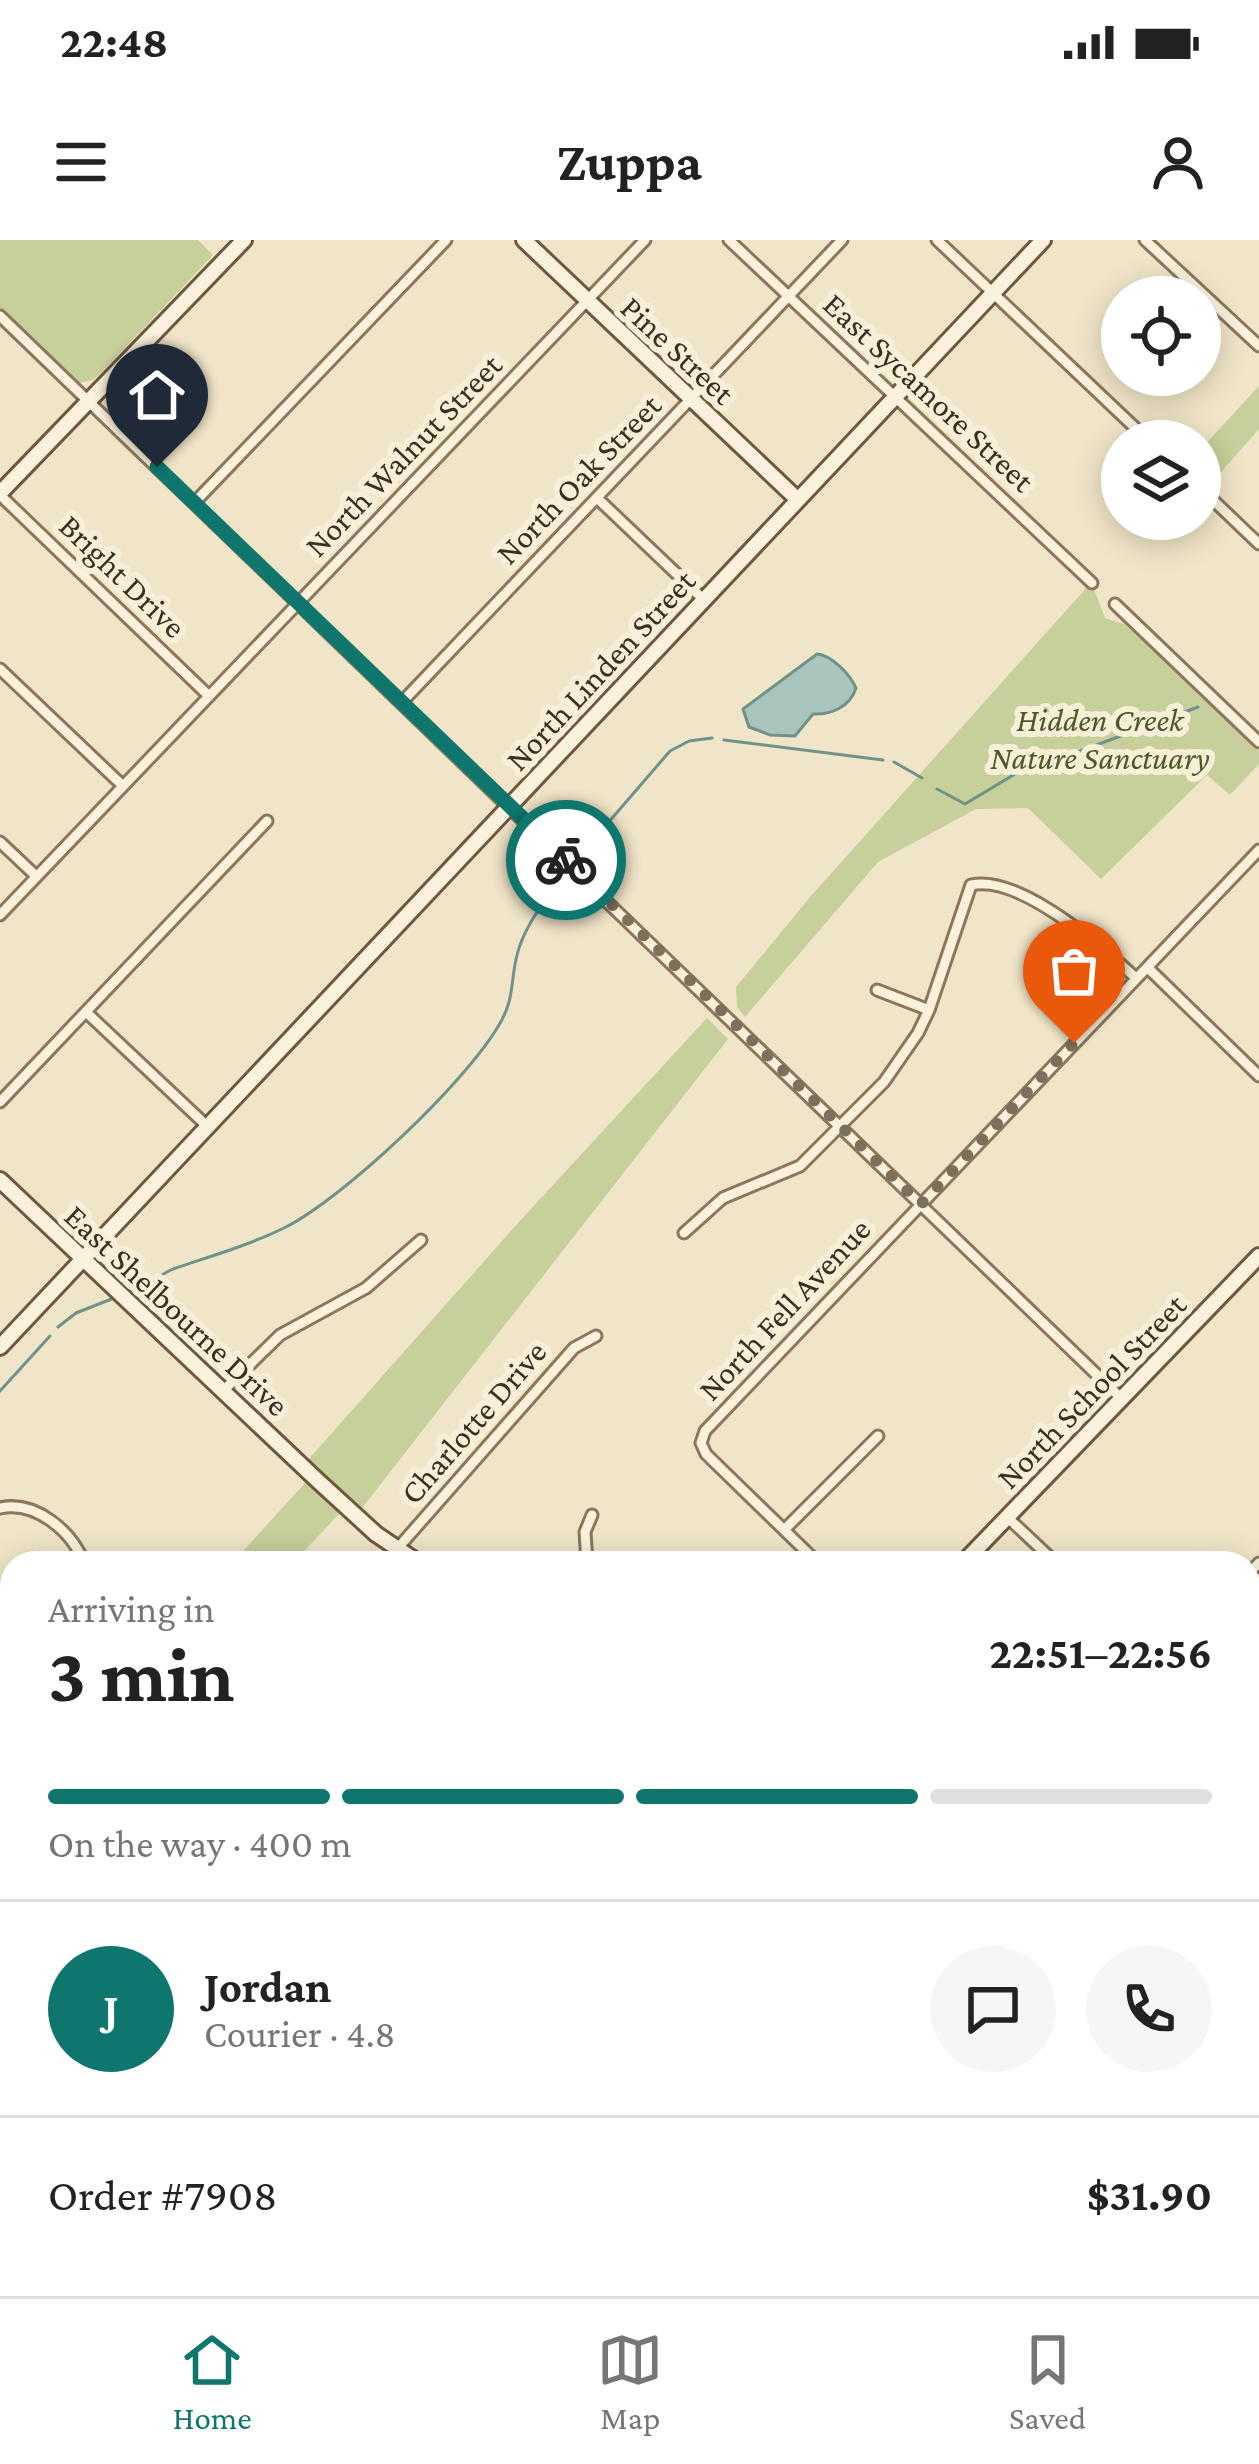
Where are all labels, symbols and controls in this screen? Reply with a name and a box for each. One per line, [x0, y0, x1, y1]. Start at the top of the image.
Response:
text: 22:48 [60, 17, 168, 67]
icon: menu [48, 129, 114, 195]
icon: person [1145, 129, 1211, 195]
text: Zuppa [557, 132, 702, 192]
map controls [1101, 276, 1221, 540]
button: locate [1101, 276, 1221, 396]
street label: East Sycamore Street [816, 285, 1043, 500]
street label: Pine Street [614, 288, 743, 412]
pin [106, 344, 208, 467]
street label: North Walnut Street [297, 345, 510, 564]
icon: home [124, 362, 190, 428]
street label: North Oak Street [488, 386, 669, 571]
button: layers [1101, 420, 1221, 540]
street label: Bright Drive [52, 507, 194, 645]
street label: North Linden Street [498, 561, 703, 778]
park label: Hidden Creek Nature Sanctuary [990, 701, 1210, 776]
courier [506, 800, 626, 920]
icon: bike [533, 827, 599, 893]
pin [1023, 920, 1125, 1043]
icon: bag [1041, 938, 1107, 1004]
street label: East Shelbourne Drive [57, 1197, 297, 1423]
street label: North Fell Avenue [690, 1210, 878, 1408]
street label: North School Street [989, 1285, 1194, 1496]
street label: Charlotte Drive [392, 1333, 554, 1511]
text: Arriving in [48, 1587, 215, 1630]
text: 22:51–22:56 [989, 1628, 1212, 1678]
text: 3 min [48, 1631, 235, 1718]
text: On the way · 400 m [48, 1822, 352, 1865]
button: chat [930, 1946, 1056, 2072]
button: phone [1086, 1946, 1212, 2072]
text: Jordan [204, 1962, 331, 2012]
text: J [103, 1984, 119, 2034]
text: Courier · 4.8 [204, 2012, 396, 2055]
text: Order #7908 [48, 2170, 277, 2220]
text: $31.90 [1087, 2170, 1212, 2220]
tab: Home [173, 2327, 252, 2436]
tab: Map [597, 2327, 663, 2436]
tab: Saved [1009, 2327, 1086, 2436]

